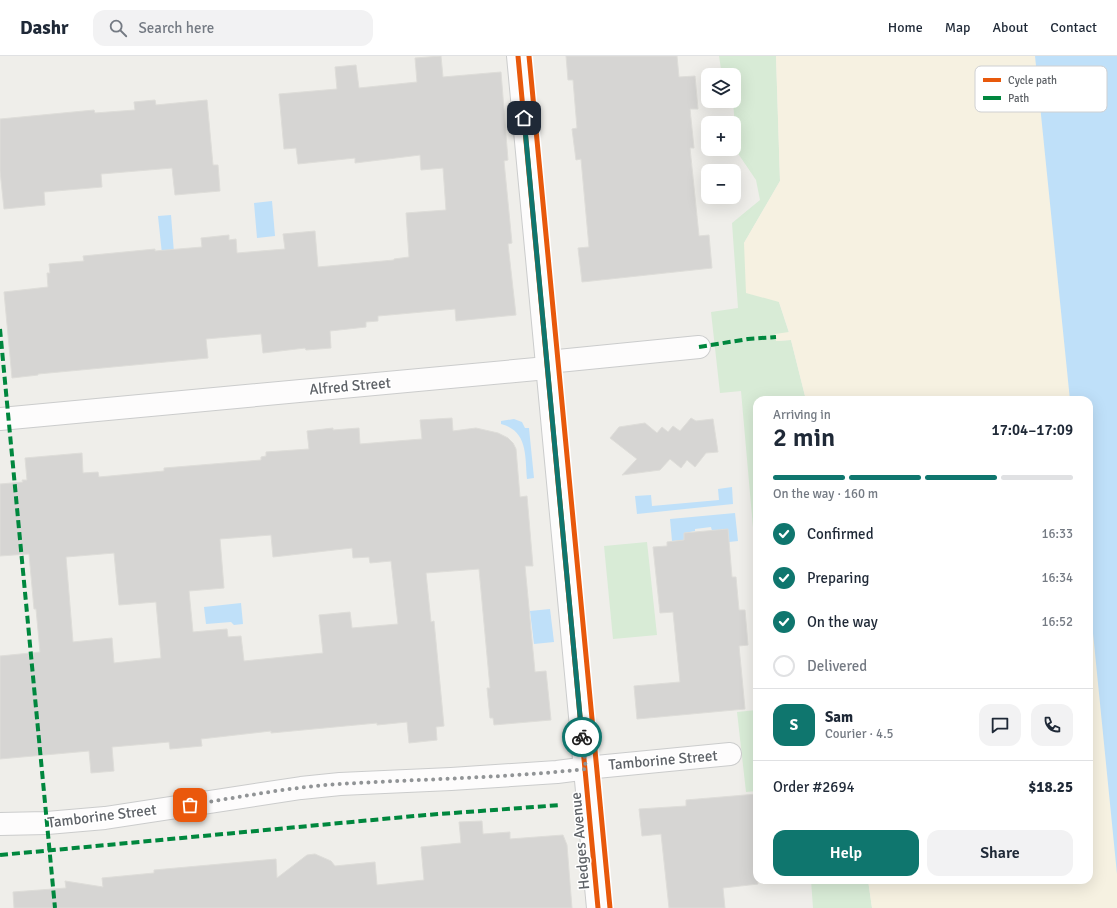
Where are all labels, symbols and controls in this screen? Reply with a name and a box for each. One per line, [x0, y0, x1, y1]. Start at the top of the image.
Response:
search box [93, 10, 373, 46]
text: Dashr [20, 16, 69, 40]
icon: search [107, 17, 129, 39]
text: Search here [139, 19, 214, 37]
text: Home [888, 19, 923, 36]
text: Map [945, 19, 970, 36]
text: About [992, 19, 1028, 36]
text: Contact [1050, 19, 1097, 36]
legend [975, 66, 1107, 112]
map controls [701, 68, 741, 204]
button: layers [701, 68, 741, 108]
text: Cycle path [1008, 74, 1057, 87]
text: Path [1008, 92, 1029, 105]
pin [507, 101, 541, 135]
icon: home [513, 107, 535, 129]
button: + [701, 116, 741, 156]
button: − [701, 164, 741, 204]
street label: Alfred Street [309, 373, 391, 399]
text: Arriving in [773, 407, 831, 423]
text: 17:04–17:09 [992, 421, 1073, 439]
text: 2 min [773, 422, 835, 454]
text: On the way · 160 m [773, 486, 878, 502]
icon: check [773, 523, 795, 545]
text: Confirmed [807, 525, 874, 543]
text: 16:33 [1041, 526, 1073, 542]
icon: check [773, 567, 795, 589]
text: Preparing [807, 569, 870, 587]
text: 16:34 [1041, 570, 1073, 586]
icon: check [773, 611, 795, 633]
text: On the way [807, 613, 878, 631]
text: 16:52 [1041, 614, 1073, 630]
text: Delivered [807, 657, 867, 675]
button: chat [979, 704, 1021, 746]
button: phone [1031, 704, 1073, 746]
text: Sam [825, 708, 853, 726]
text: S [790, 716, 798, 734]
courier [562, 717, 602, 757]
icon: bike [571, 726, 593, 748]
text: Courier · 4.5 [825, 726, 894, 742]
street label: Tamborine Street [608, 746, 718, 774]
text: Order #2694 [773, 778, 855, 796]
text: $18.25 [1028, 778, 1073, 796]
pin [173, 788, 207, 822]
street label: Hedges Avenue [567, 792, 593, 890]
icon: bag [179, 794, 201, 816]
street label: Tamborine Street [47, 800, 157, 832]
button: Help [773, 830, 919, 876]
button: Share [927, 830, 1073, 876]

